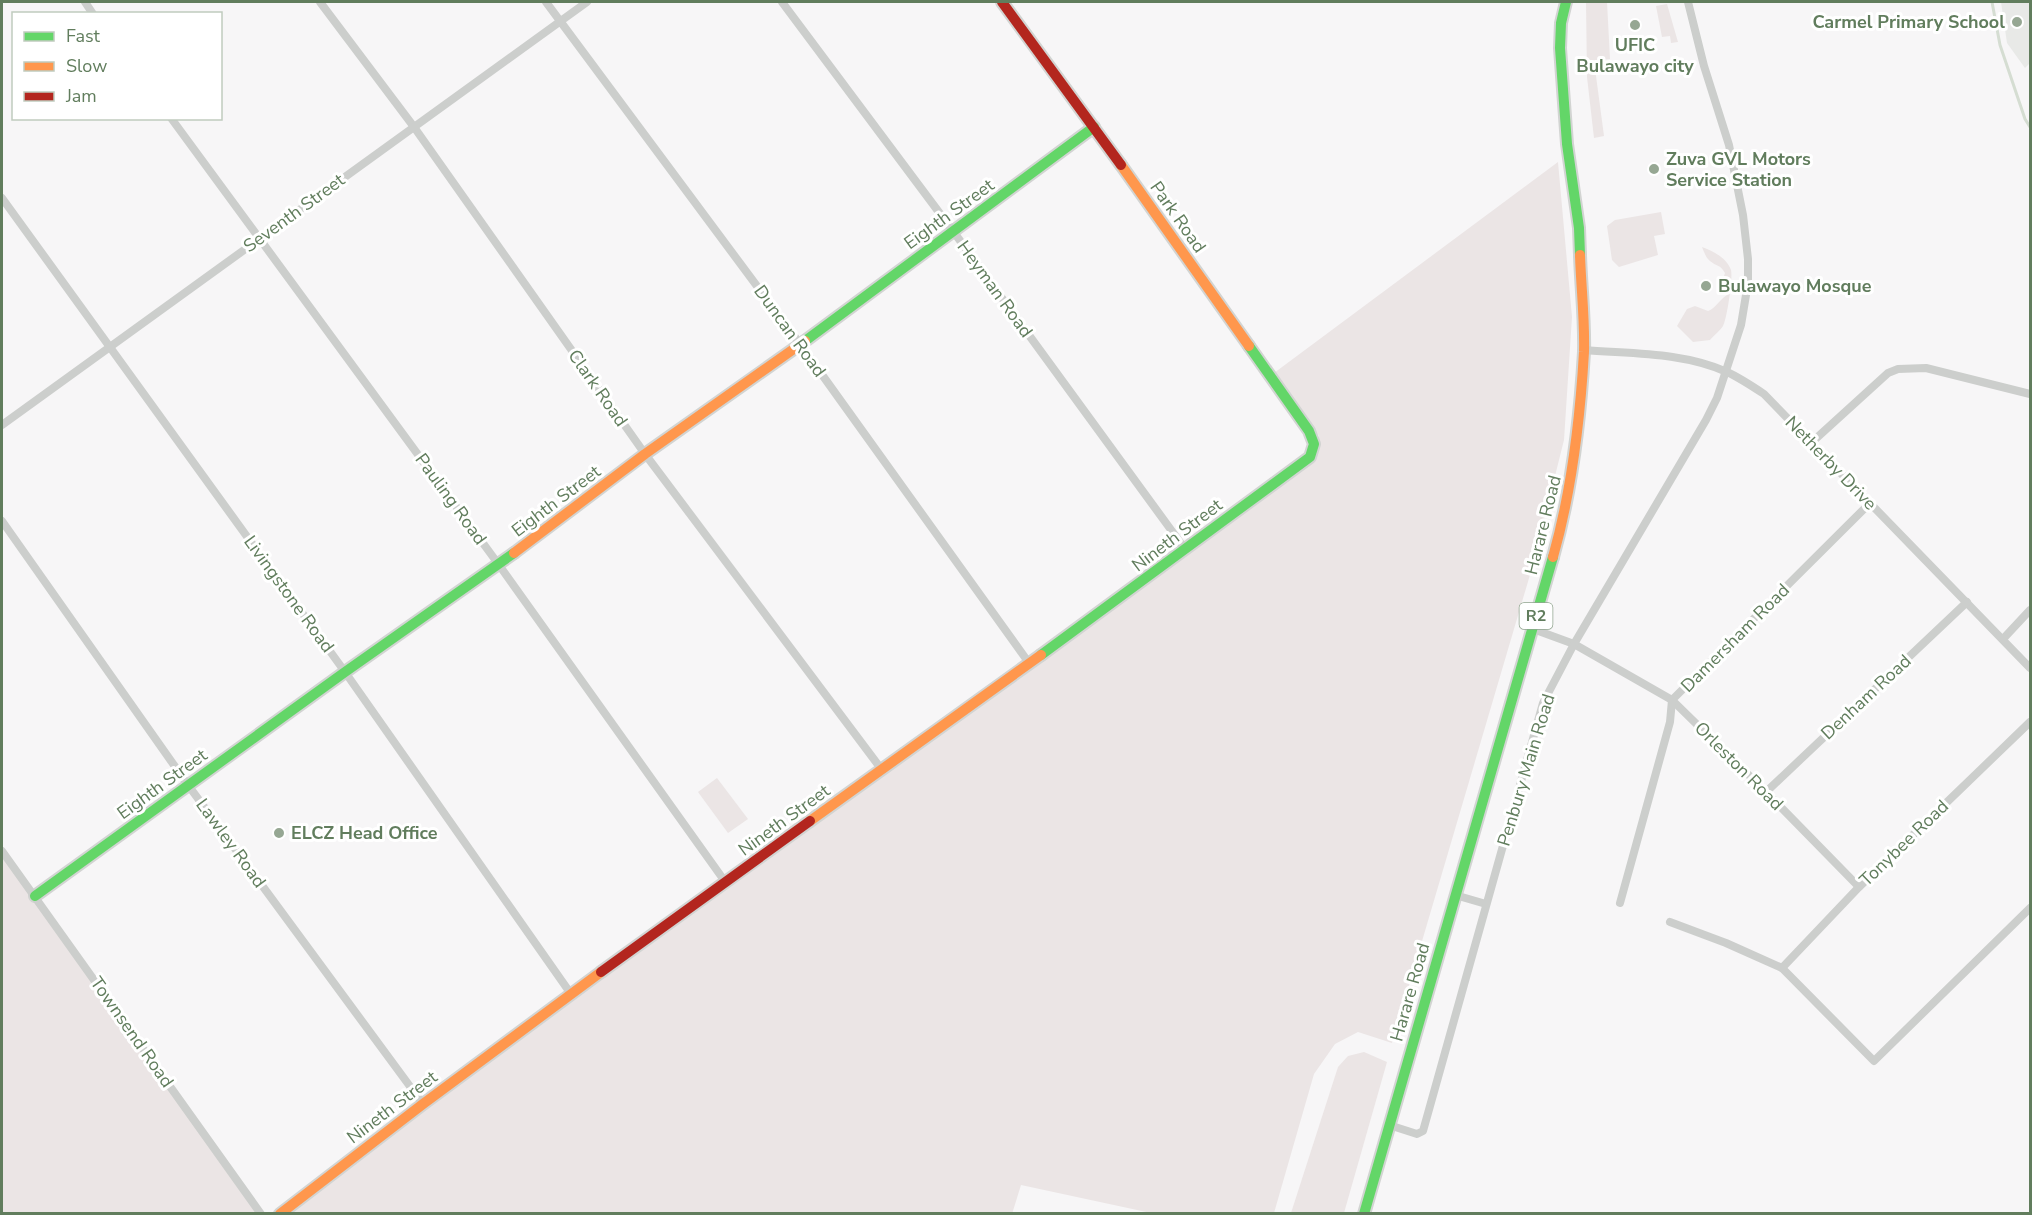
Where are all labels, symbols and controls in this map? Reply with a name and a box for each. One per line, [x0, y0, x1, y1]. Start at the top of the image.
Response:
place label: Carmel Primary School [1812, 10, 2005, 34]
legend [12, 12, 222, 120]
marker: Carmel Primary School [2010, 15, 2024, 29]
marker: UFIC Bulawayo city [1628, 18, 1642, 32]
text: Fast [66, 24, 101, 48]
place label: UFIC Bulawayo city [1576, 33, 1694, 78]
text: Slow [66, 54, 107, 78]
text: Jam [65, 84, 97, 108]
place label: Zuva GVL Motors Service Station [1666, 147, 1811, 192]
marker: Zuva GVL Motors Service Station [1647, 162, 1661, 176]
street label: Seventh Street [239, 168, 350, 258]
street label: Eighth Street [899, 173, 999, 255]
street label: Park Road [1145, 176, 1211, 258]
street label: Heyman Road [952, 236, 1038, 342]
place label: Bulawayo Mosque [1718, 274, 1872, 298]
marker: Bulawayo Mosque [1699, 279, 1713, 293]
street label: Duncan Road [748, 280, 832, 382]
street label: Clark Road [563, 345, 633, 431]
street label: Netherby Drive [1780, 411, 1882, 515]
street label: Pauling Road [410, 449, 492, 549]
street label: Eighth Street [507, 459, 606, 542]
street label: Harare Road [1519, 473, 1567, 577]
street label: Nineth Street [1127, 493, 1228, 577]
street label: Livingstone Road [238, 531, 340, 657]
street label: Damersham Road [1675, 578, 1795, 698]
road number: R2 [1520, 603, 1552, 629]
street label: Denham Road [1816, 649, 1916, 745]
street label: Penbury Main Road [1491, 691, 1561, 849]
street label: Orleston Road [1689, 716, 1789, 816]
street label: Eighth Street [112, 743, 212, 825]
street label: Nineth Street [733, 778, 835, 861]
street label: Lawley Road [190, 794, 272, 892]
street label: Tonybee Road [1854, 794, 1954, 892]
place label: ELCZ Head Office [291, 821, 438, 845]
marker: ELCZ Head Office [272, 826, 286, 840]
street label: Harare Road [1384, 940, 1436, 1044]
street label: Townsend Road [85, 972, 179, 1092]
street label: Nineth Street [342, 1065, 443, 1149]

